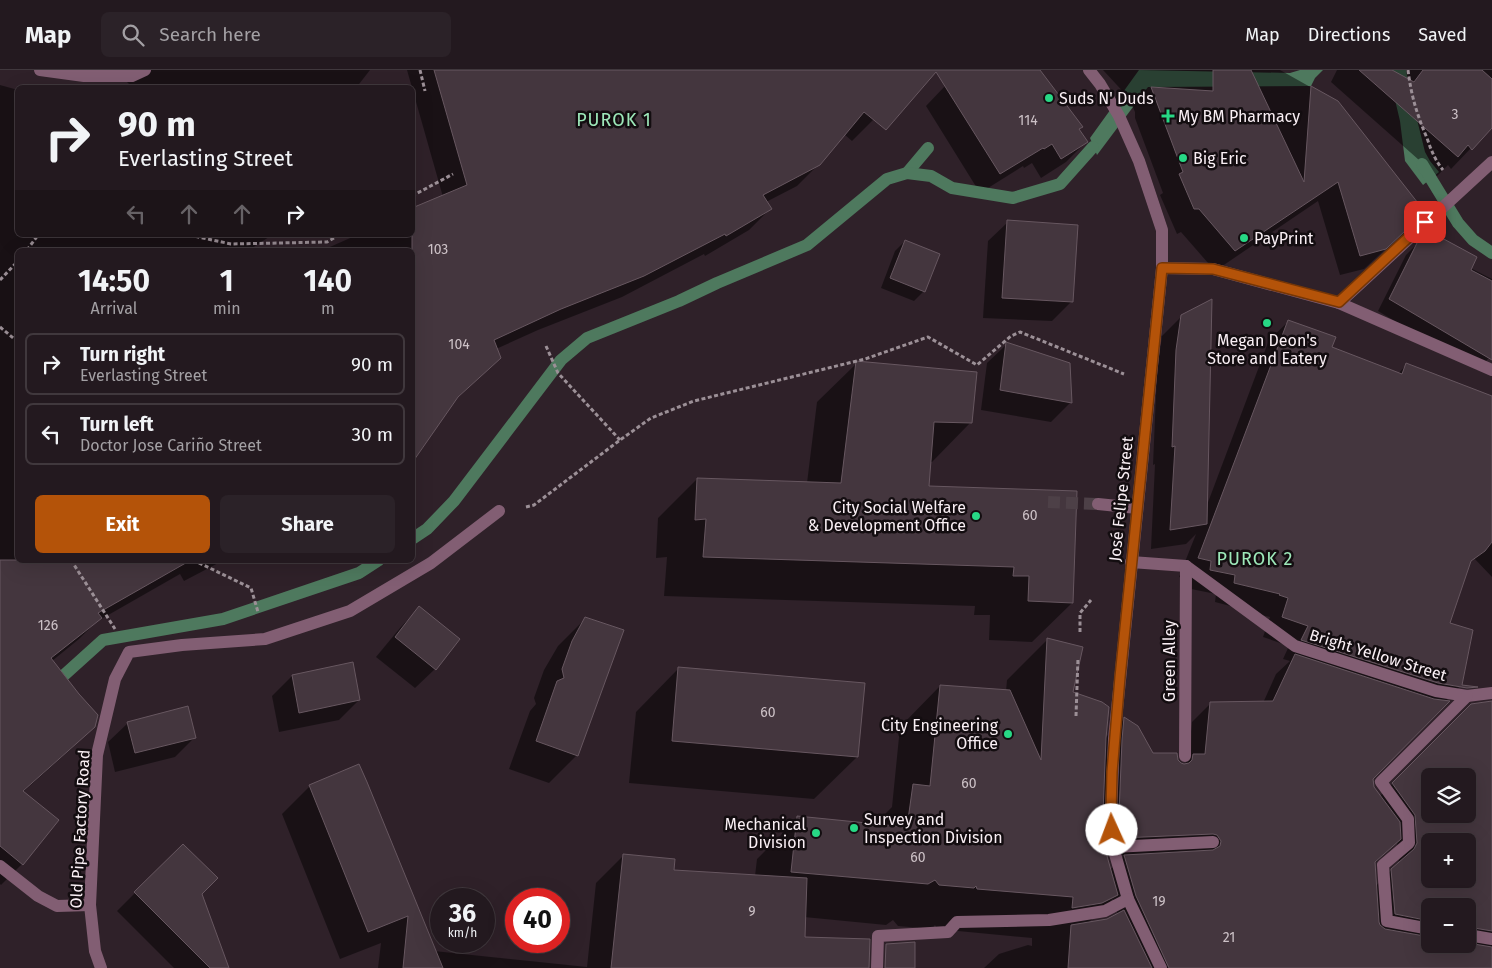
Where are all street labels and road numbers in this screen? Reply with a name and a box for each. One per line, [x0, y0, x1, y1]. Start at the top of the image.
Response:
street label: José Felipe Street [1105, 435, 1137, 563]
street label: Green Alley [1160, 620, 1179, 702]
street label: Bright Yellow Street [1307, 625, 1449, 685]
street label: Old Pipe Factory Road [66, 749, 94, 909]

